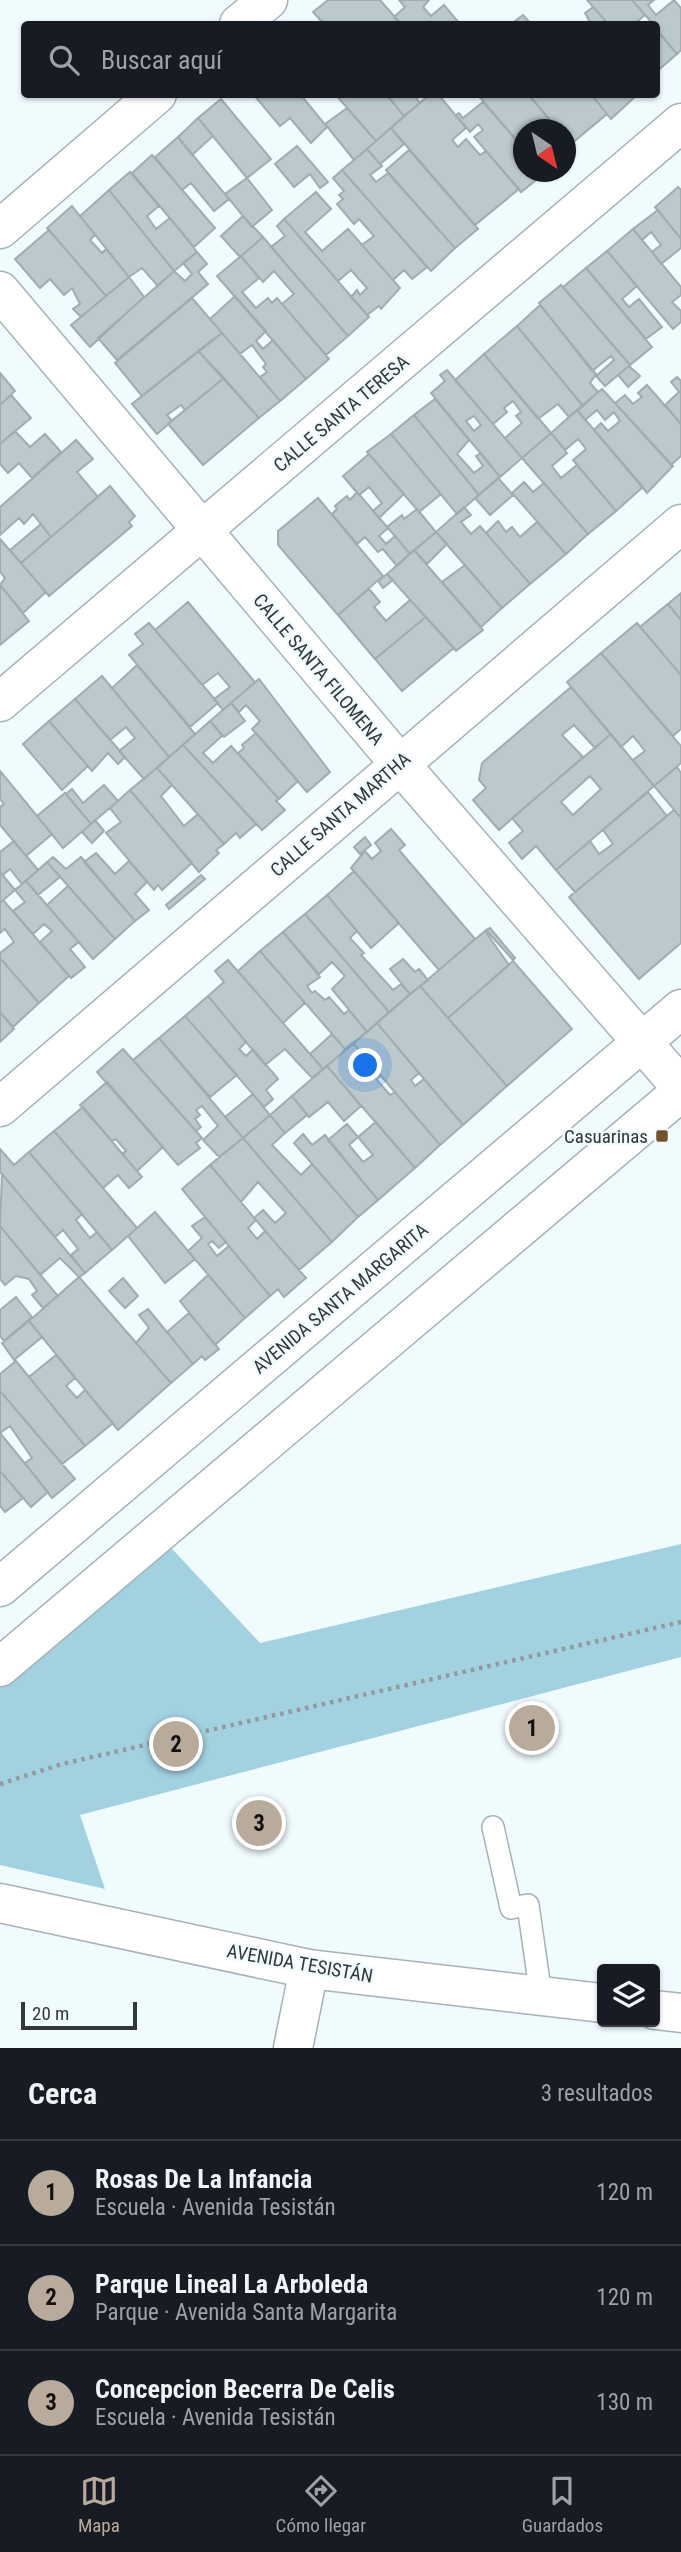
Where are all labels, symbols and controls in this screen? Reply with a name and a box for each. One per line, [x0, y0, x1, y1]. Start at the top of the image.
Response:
search box [21, 21, 660, 98]
icon: search [45, 41, 83, 79]
text: Buscar aquí [101, 45, 222, 75]
north arrow [513, 119, 576, 182]
street label: CALLE SANTA TERESA [269, 350, 414, 477]
street label: CALLE SANTA FILOMENA [248, 589, 389, 750]
street label: CALLE SANTA MARTHA [266, 747, 415, 881]
your location [348, 1048, 382, 1082]
place label: Casuarinas [564, 1125, 648, 1148]
marker: Casuarinas [654, 1128, 670, 1144]
street label: AVENIDA SANTA MARGARITA [248, 1218, 433, 1379]
pin: 1 [509, 1702, 555, 1754]
pin: 2 [153, 1718, 199, 1770]
pin: 3 [236, 1797, 282, 1849]
street label: AVENIDA TESISTÁN [225, 1939, 375, 1988]
map controls [597, 1964, 660, 2027]
button: layers [597, 1964, 660, 2027]
scale bar [21, 1999, 136, 2031]
text: 20 m [32, 2002, 69, 2025]
text: Cerca [28, 2076, 97, 2111]
text: 3 resultados [541, 2080, 653, 2107]
text: Rosas De La Infancia [95, 2164, 312, 2194]
text: 1 [45, 2179, 57, 2206]
text: 120 m [596, 2179, 653, 2206]
text: Escuela · Avenida Tesistán [95, 2194, 336, 2221]
text: Parque Lineal La Arboleda [95, 2269, 368, 2299]
text: 2 [45, 2284, 57, 2311]
text: 120 m [596, 2284, 653, 2311]
text: Parque · Avenida Santa Margarita [95, 2299, 397, 2326]
text: Concepcion Becerra De Celis [95, 2374, 395, 2404]
text: 3 [45, 2389, 57, 2416]
text: 130 m [596, 2389, 653, 2416]
text: Escuela · Avenida Tesistán [95, 2404, 336, 2431]
tab: Mapa [78, 2472, 120, 2537]
tab: Cómo llegar [276, 2472, 366, 2537]
tab: Guardados [522, 2472, 603, 2537]

